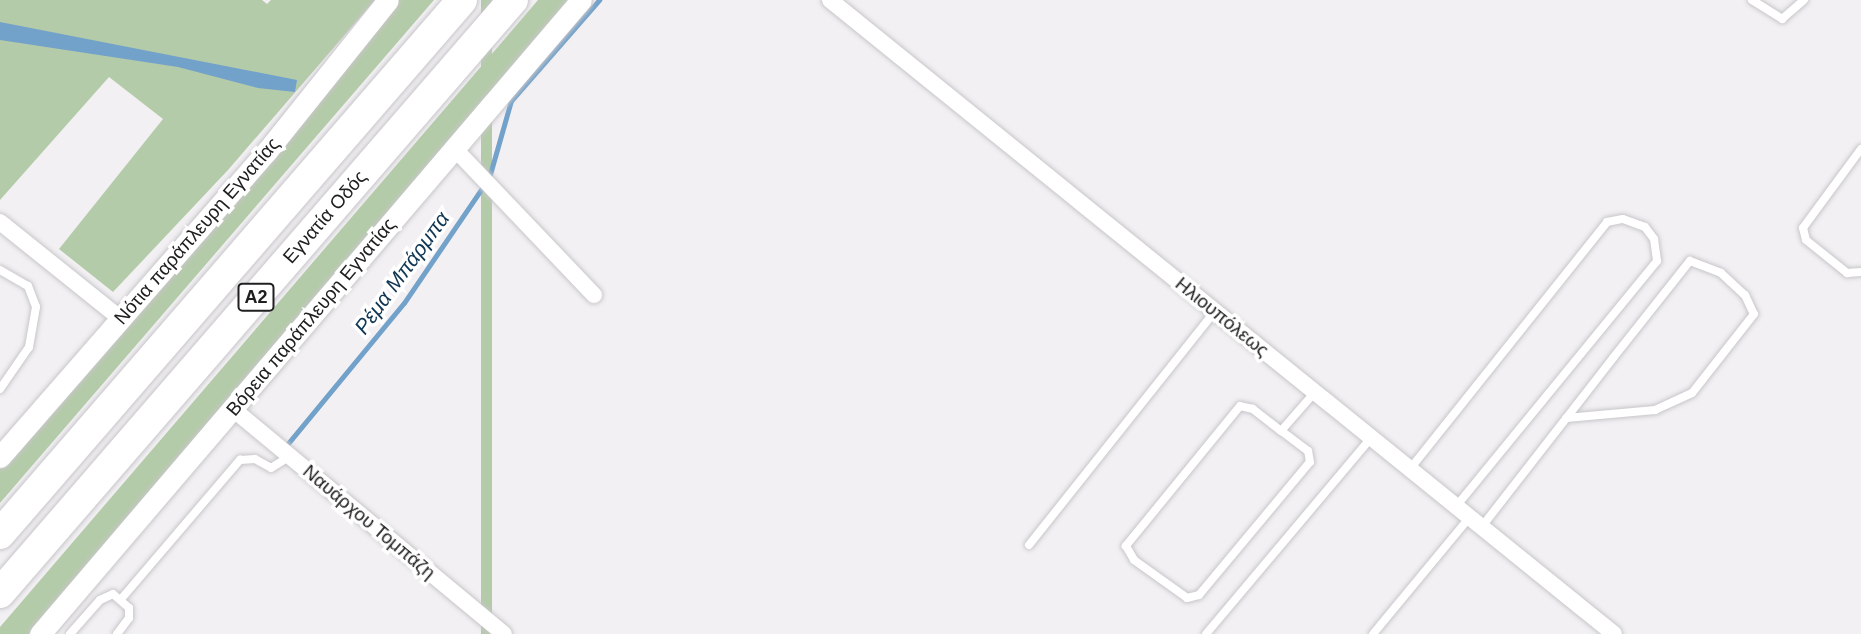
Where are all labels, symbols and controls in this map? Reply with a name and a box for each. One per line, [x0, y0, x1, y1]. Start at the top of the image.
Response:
street label: Νότια παράπλευρη Εγνατίας [110, 133, 284, 329]
street label: Εγνατία Οδός [278, 166, 372, 268]
water label: Ρέμα Μπάρμπα [349, 207, 455, 339]
street label: Βόρεια παράπλευρη Εγνατίας [222, 213, 400, 421]
street label: Ηλιουπόλεως [1171, 272, 1273, 362]
road number: Α2 [237, 282, 275, 312]
street label: Ναυάρχου Τομπάζη [298, 460, 440, 584]

